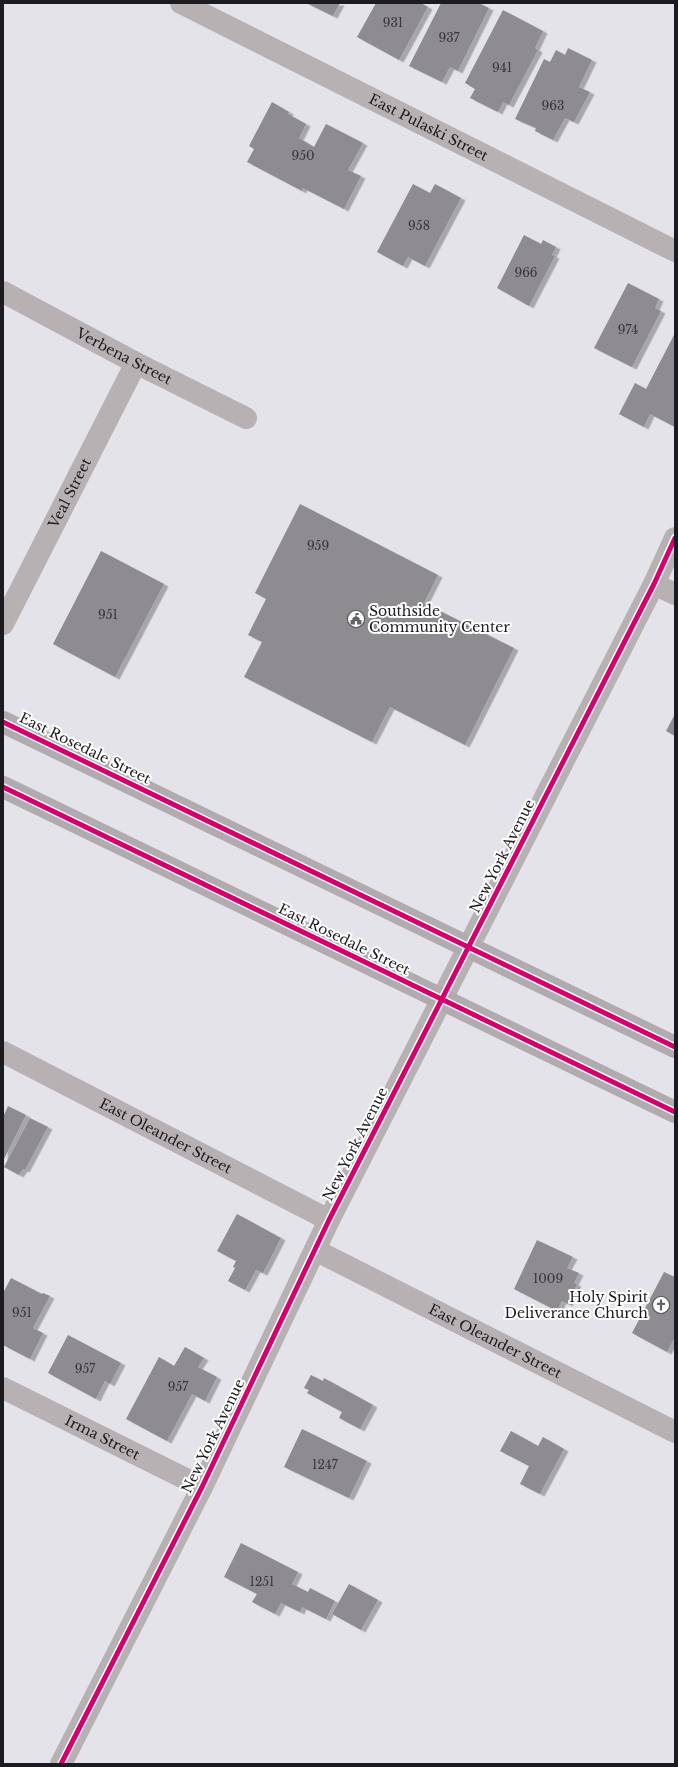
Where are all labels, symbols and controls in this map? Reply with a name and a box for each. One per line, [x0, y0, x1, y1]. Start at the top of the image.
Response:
house number: 931 [383, 15, 403, 30]
house number: 937 [438, 30, 461, 45]
house number: 941 [492, 60, 512, 75]
street label: East Pulaski Street [366, 90, 492, 165]
house number: 963 [542, 98, 564, 113]
house number: 950 [291, 148, 315, 163]
house number: 958 [408, 218, 430, 233]
house number: 966 [514, 265, 538, 280]
house number: 974 [618, 322, 638, 337]
street label: Verbena Street [72, 323, 175, 389]
street label: Veal Street [44, 454, 95, 532]
house number: 959 [307, 538, 329, 553]
place label: Southside Community Center [369, 602, 510, 636]
house number: 951 [98, 607, 118, 622]
public building icon: Southside Community Center [346, 609, 366, 629]
street label: East Rosedale Street [16, 708, 154, 788]
street label: New York Avenue [466, 796, 538, 916]
street label: East Rosedale Street [275, 899, 413, 979]
street label: New York Avenue [319, 1084, 391, 1204]
street label: East Oleander Street [96, 1094, 236, 1178]
house number: 1009 [533, 1271, 563, 1286]
place label: Holy Spirit Deliverance Church [505, 1288, 649, 1322]
church icon: Holy Spirit Deliverance Church [651, 1295, 671, 1315]
street label: East Oleander Street [426, 1300, 565, 1383]
house number: 951 [12, 1305, 32, 1320]
house number: 957 [75, 1361, 96, 1376]
street label: New York Avenue [178, 1376, 248, 1496]
house number: 957 [168, 1379, 189, 1394]
street label: Irma Street [62, 1411, 143, 1464]
house number: 1247 [312, 1457, 339, 1472]
house number: 1251 [250, 1574, 274, 1589]

